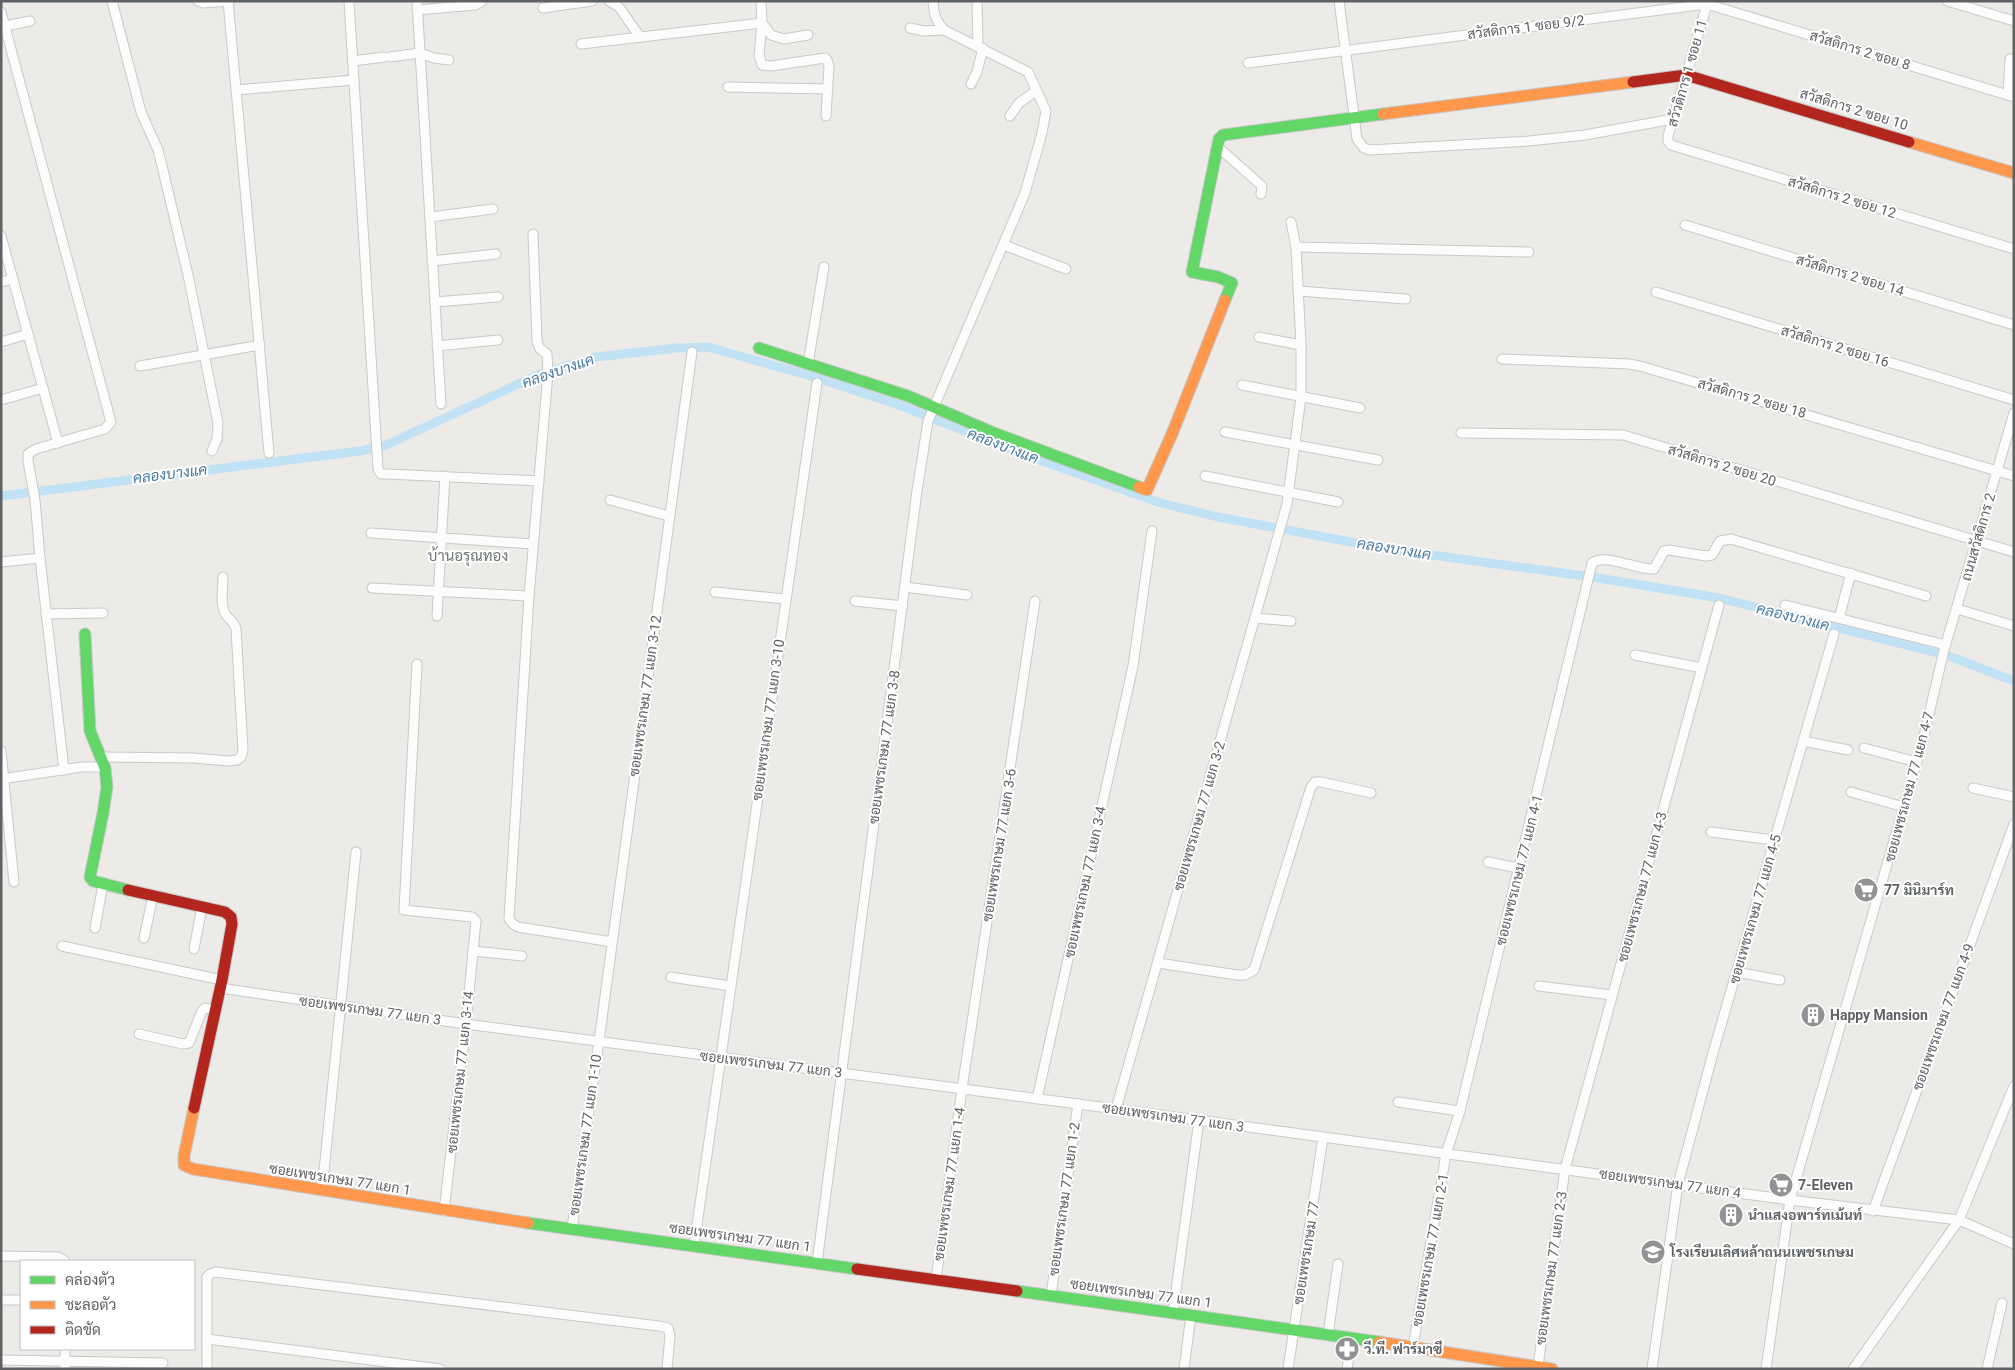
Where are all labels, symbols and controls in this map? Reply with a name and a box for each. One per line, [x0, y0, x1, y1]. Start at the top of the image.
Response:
street label: สวัสดิการ 1 ซอย 9/2 [1466, 12, 1586, 42]
street label: สวัวดิการ 1 ซอย 11 [1664, 17, 1710, 129]
street label: สวัสดิการ 2 ซอย 8 [1808, 27, 1912, 73]
street label: สวัสดิการ 2 ซอย 10 [1798, 85, 1910, 133]
street label: สวัสดิการ 2 ซอย 12 [1786, 173, 1898, 221]
street label: สวัสดิการ 2 ซอย 14 [1794, 251, 1906, 299]
street label: สวัสดิการ 2 ซอย 16 [1779, 322, 1891, 370]
water label: คลองบางแค [520, 350, 596, 392]
street label: สวัสดิการ 2 ซอย 18 [1696, 375, 1808, 421]
water label: คลองบางแค [965, 424, 1041, 468]
street label: สวัสดิการ 2 ซอย 20 [1666, 441, 1778, 489]
water label: คลองบางแค [132, 461, 208, 487]
street label: ถนนสวัสดิการ 2 [1958, 491, 1998, 583]
water label: คลองบางแค [1356, 534, 1432, 564]
district label: บ้านอรุณทอง [428, 546, 508, 567]
water label: คลองบางแค [1755, 599, 1831, 635]
street label: ซอยเพชรเกษม 77 แยก 3-12 [626, 614, 664, 778]
street label: ซอยเพชรเกษม 77 แยก 3-10 [749, 638, 787, 802]
street label: ซอยเพชรเกษม 77 แยก 3-8 [865, 669, 903, 825]
street label: ซอยเพชรเกษม 77 แยก 4-7 [1881, 710, 1937, 864]
street label: ซอยเพชรเกษม 77 แยก 3-2 [1170, 739, 1228, 893]
street label: ซอยเพชรเกษม 77 แยก 3-6 [979, 767, 1019, 923]
street label: ซอยเพชรเกษม 77 แยก 4-1 [1492, 793, 1546, 947]
street label: ซอยเพชรเกษม 77 แยก 3-4 [1061, 804, 1109, 959]
street label: ซอยเพชรเกษม 77 แยก 4-3 [1614, 810, 1670, 964]
street label: ซอยเพชรเกษม 77 แยก 4-5 [1726, 832, 1784, 986]
supermarket icon: 77 มินิมาร์ท [1853, 877, 1879, 903]
place label: 77 มินิมาร์ท [1884, 881, 1954, 898]
street label: ซอยเพชรเกษม 77 แยก 4-9 [1909, 941, 1977, 1093]
street label: ซอยเพชรเกษม 77 แยก 3-14 [444, 990, 476, 1154]
street label: ซอยเพชรเกษม 77 แยก 3 [298, 992, 442, 1028]
building icon: Happy Mansion [1800, 1002, 1826, 1028]
place label: Happy Mansion [1830, 1007, 1928, 1023]
street label: ซอยเพชรเกษม 77 แยก 3 [699, 1047, 843, 1081]
street label: ซอยเพชรเกษม 77 แยก 1-10 [566, 1053, 604, 1217]
street label: ซอยเพชรเกษม 77 แยก 3 [1101, 1099, 1245, 1135]
street label: ซอยเพชรเกษม 77 แยก 1-4 [930, 1106, 968, 1262]
street label: ซอยเพชรเกษม 77 แยก 1-2 [1045, 1121, 1083, 1277]
street label: ซอยเพชรเกษม 77 แยก 1 [268, 1160, 412, 1198]
street label: ซอยเพชรเกษม 77 แยก 4 [1598, 1165, 1742, 1201]
street label: ซอยเพชรเกษม 77 แยก 2-1 [1409, 1172, 1451, 1328]
supermarket icon: 7-Eleven [1768, 1172, 1794, 1198]
place label: 7-Eleven [1798, 1177, 1853, 1193]
street label: ซอยเพชรเกษม 77 แยก 2-3 [1532, 1190, 1570, 1346]
street label: ซอยเพชรเกษม 77 [1290, 1200, 1322, 1306]
building icon: นำแสงอพาร์ทเม้นท์ [1718, 1202, 1744, 1228]
place label: นำแสงอพาร์ทเม้นท์ [1748, 1206, 1863, 1223]
street label: ซอยเพชรเกษม 77 แยก 1 [668, 1219, 812, 1255]
school or university icon: โรงเรียนเลิศหล้าถนนเพชรเกษม [1640, 1239, 1666, 1265]
place label: โรงเรียนเลิศหล้าถนนเพชรเกษม [1669, 1243, 1854, 1260]
legend [20, 1260, 195, 1350]
text: คล่องตัว [65, 1270, 115, 1289]
street label: ซอยเพชรเกษม 77 แยก 1 [1069, 1275, 1213, 1311]
text: ชะลอตัว [65, 1296, 116, 1314]
text: ติดขัด [65, 1321, 101, 1339]
pharmacy icon: วี.ที. ฟาร์มาซี [1334, 1336, 1360, 1362]
place label: วี.ที. ฟาร์มาซี [1364, 1340, 1443, 1357]

